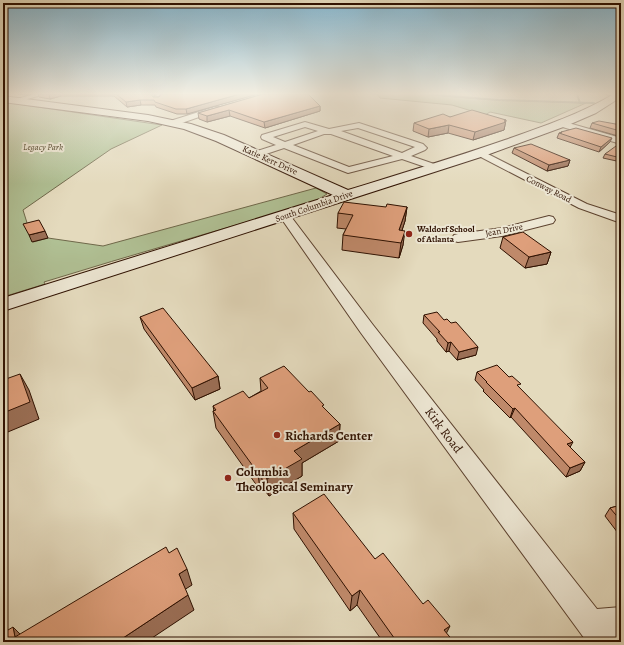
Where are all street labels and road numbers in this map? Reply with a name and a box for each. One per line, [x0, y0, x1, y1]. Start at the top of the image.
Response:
street label: Katie Kerr Drive [240, 142, 300, 178]
street label: Conway Road [524, 172, 574, 206]
street label: South Columbia Drive [274, 187, 354, 225]
street label: Jean Drive [484, 221, 524, 239]
street label: Kirk Road [421, 404, 467, 456]

